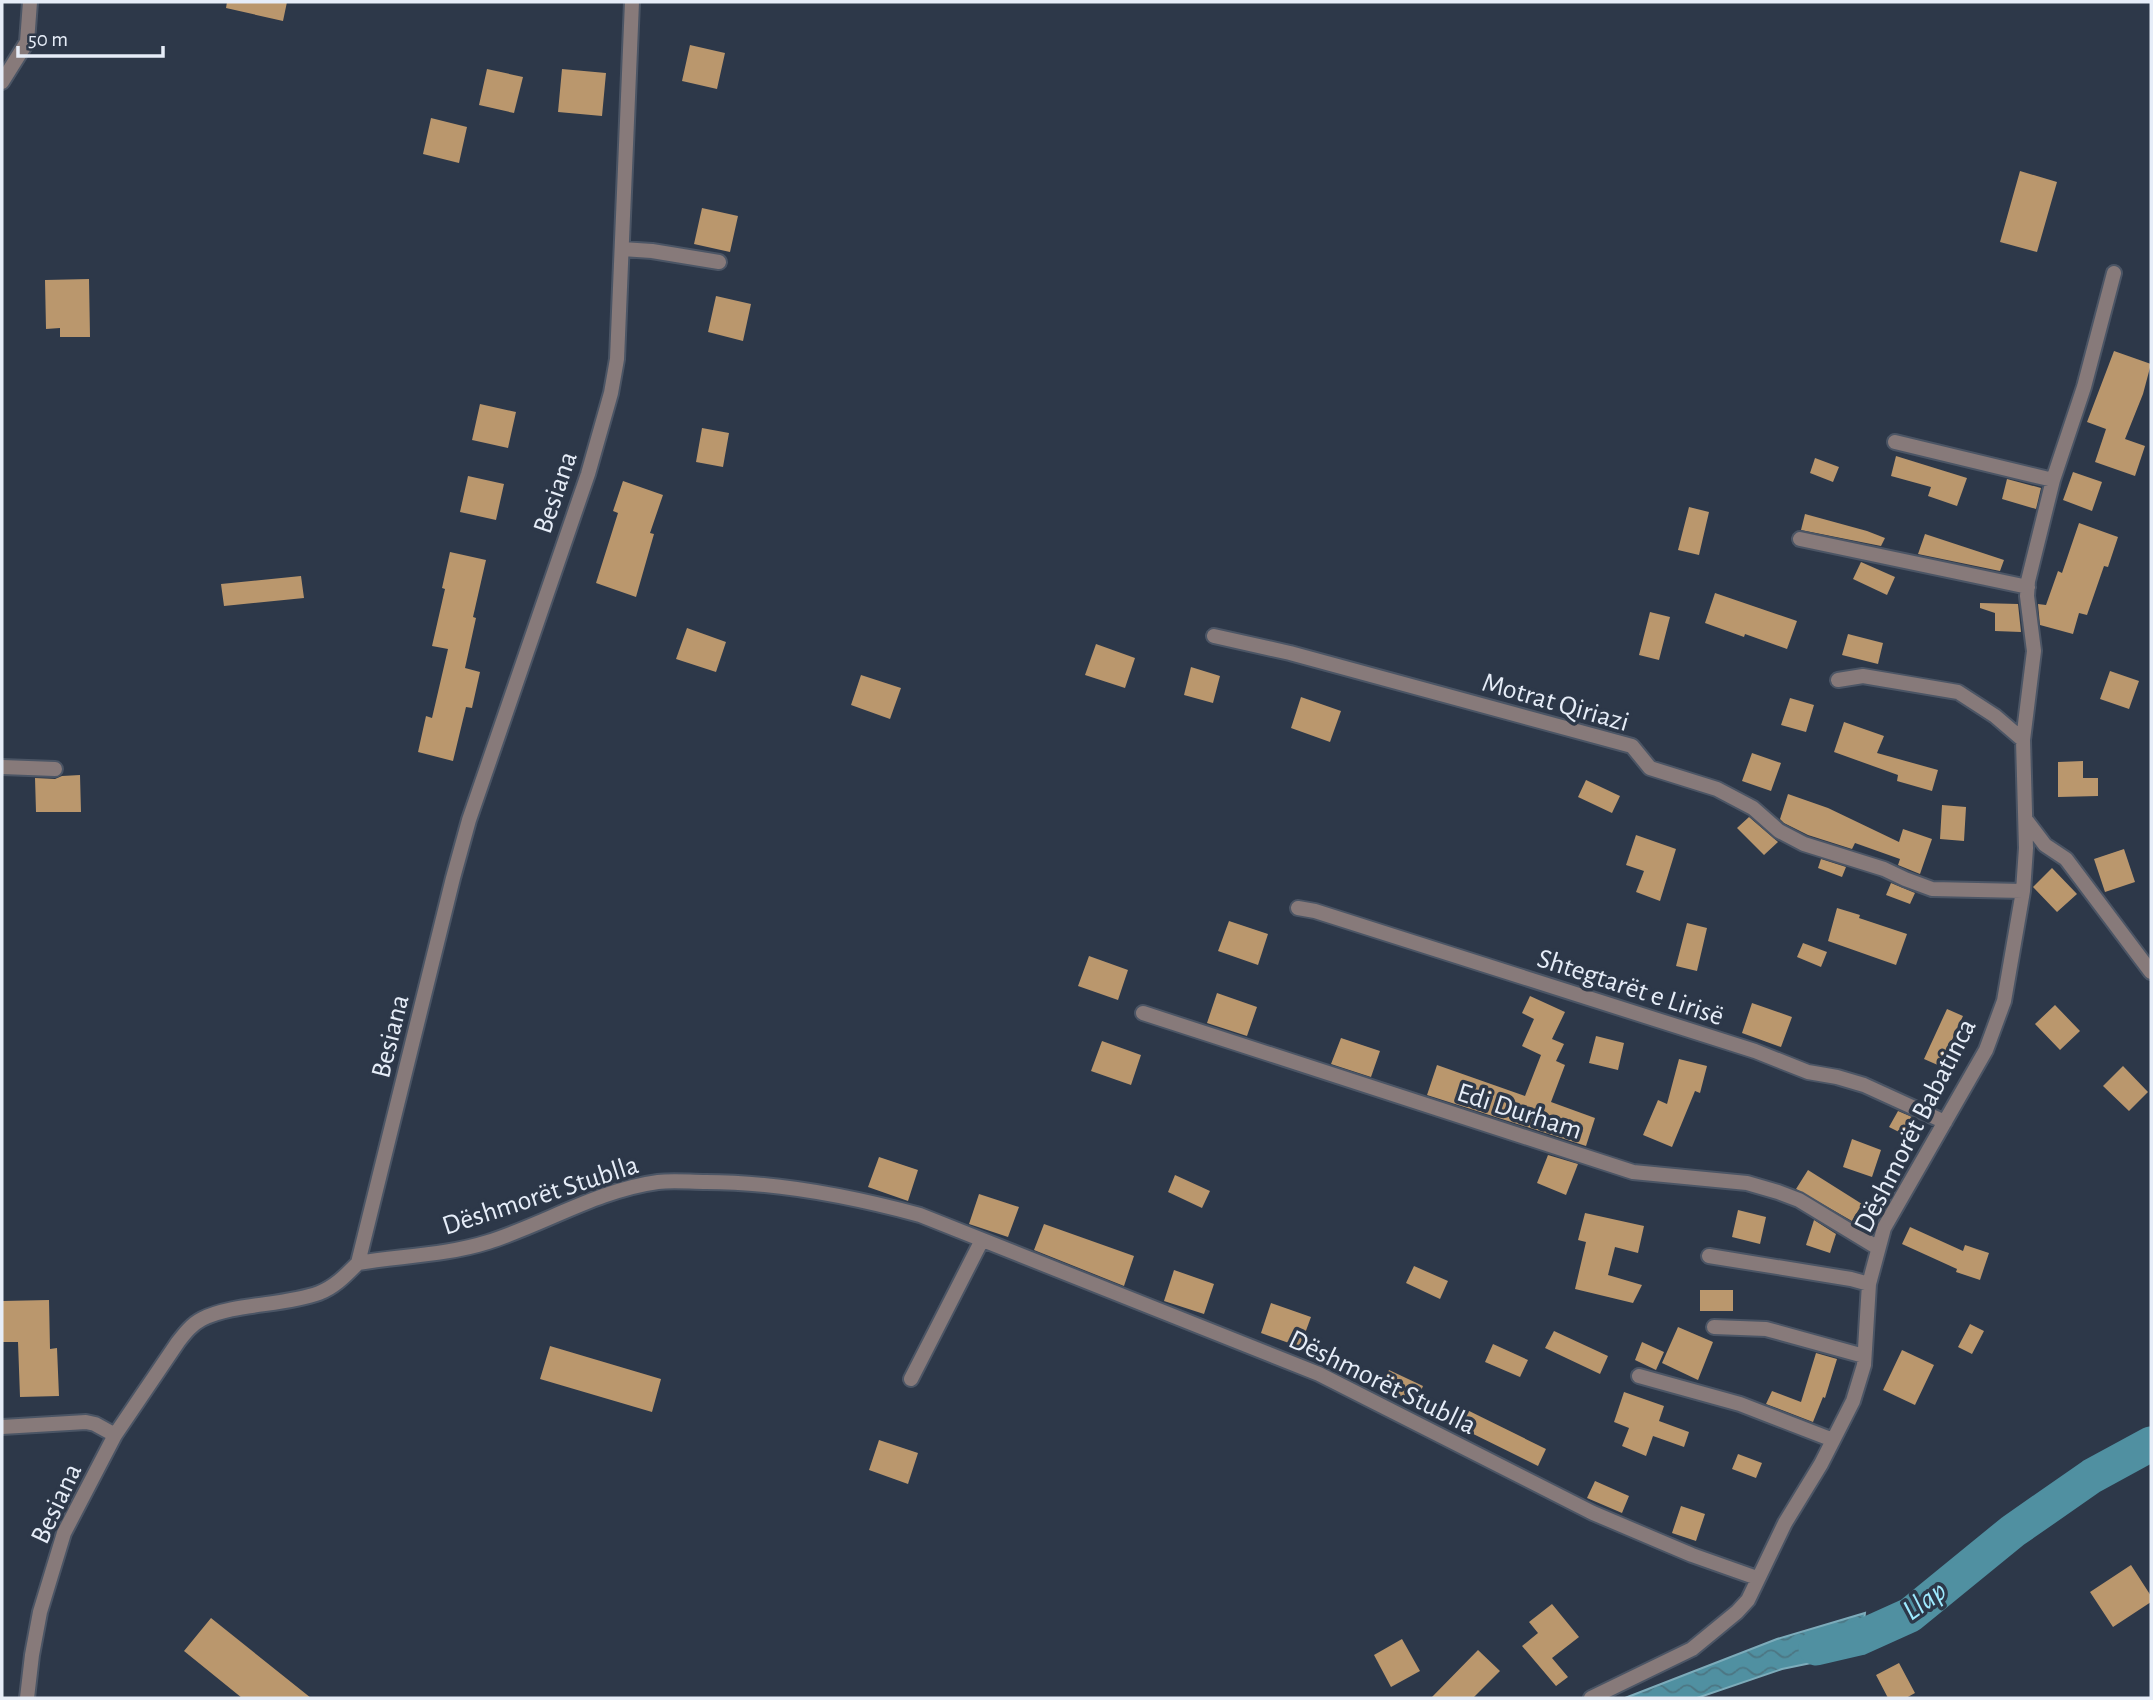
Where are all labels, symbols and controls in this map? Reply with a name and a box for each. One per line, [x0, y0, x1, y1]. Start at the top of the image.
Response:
scale bar [18, 14, 163, 58]
text: 50 m [28, 29, 68, 50]
street label: Besiana [529, 448, 583, 537]
street label: Motrat Qiriazi [1479, 669, 1632, 737]
street label: Shtegtarët e Lirisë [1534, 945, 1727, 1031]
street label: Besiana [367, 992, 415, 1081]
street label: Dëshmorët Babatinca [1850, 1014, 1982, 1237]
street label: Edi Durham [1453, 1079, 1585, 1145]
street label: Dëshmorët Stublla [439, 1151, 642, 1241]
street label: Dëshmorët Stublla [1284, 1325, 1480, 1440]
street label: Besiana [26, 1459, 87, 1548]
water label: Llap [1897, 1575, 1952, 1626]

